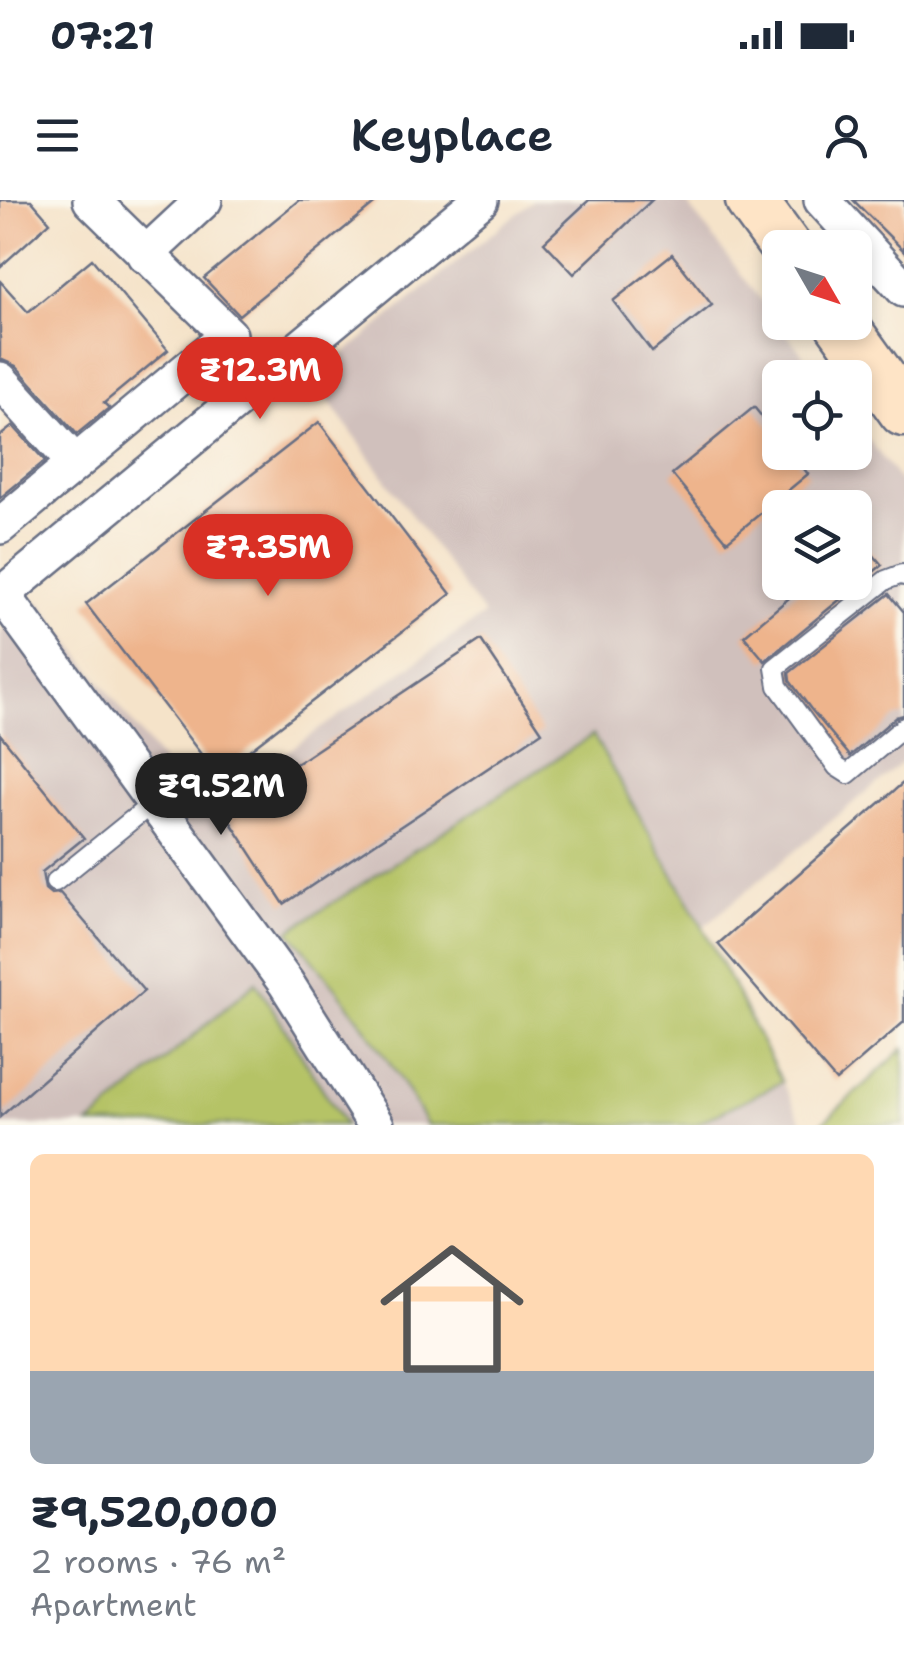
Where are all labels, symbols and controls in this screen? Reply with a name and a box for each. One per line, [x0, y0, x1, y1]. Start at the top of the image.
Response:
text: 07:21 [50, 10, 155, 61]
text: Keyplace [351, 105, 553, 165]
icon: menu [30, 108, 85, 163]
icon: person [819, 108, 874, 163]
north arrow [762, 230, 872, 340]
map controls [762, 230, 872, 600]
pin: ₹12.3M [179, 337, 341, 422]
text: ₹12.3M [199, 348, 321, 391]
button: locate [762, 360, 872, 470]
button: layers [762, 490, 872, 600]
pin: ₹7.35M [187, 514, 349, 599]
text: ₹7.35M [205, 525, 331, 568]
pin: ₹9.52M [140, 753, 302, 838]
text: ₹9.52M [157, 764, 285, 807]
icon: home [362, 1219, 542, 1399]
text: ₹9,520,000 [30, 1484, 278, 1540]
text: 2 rooms · 76 m² [30, 1540, 286, 1583]
text: Apartment [30, 1583, 197, 1626]

